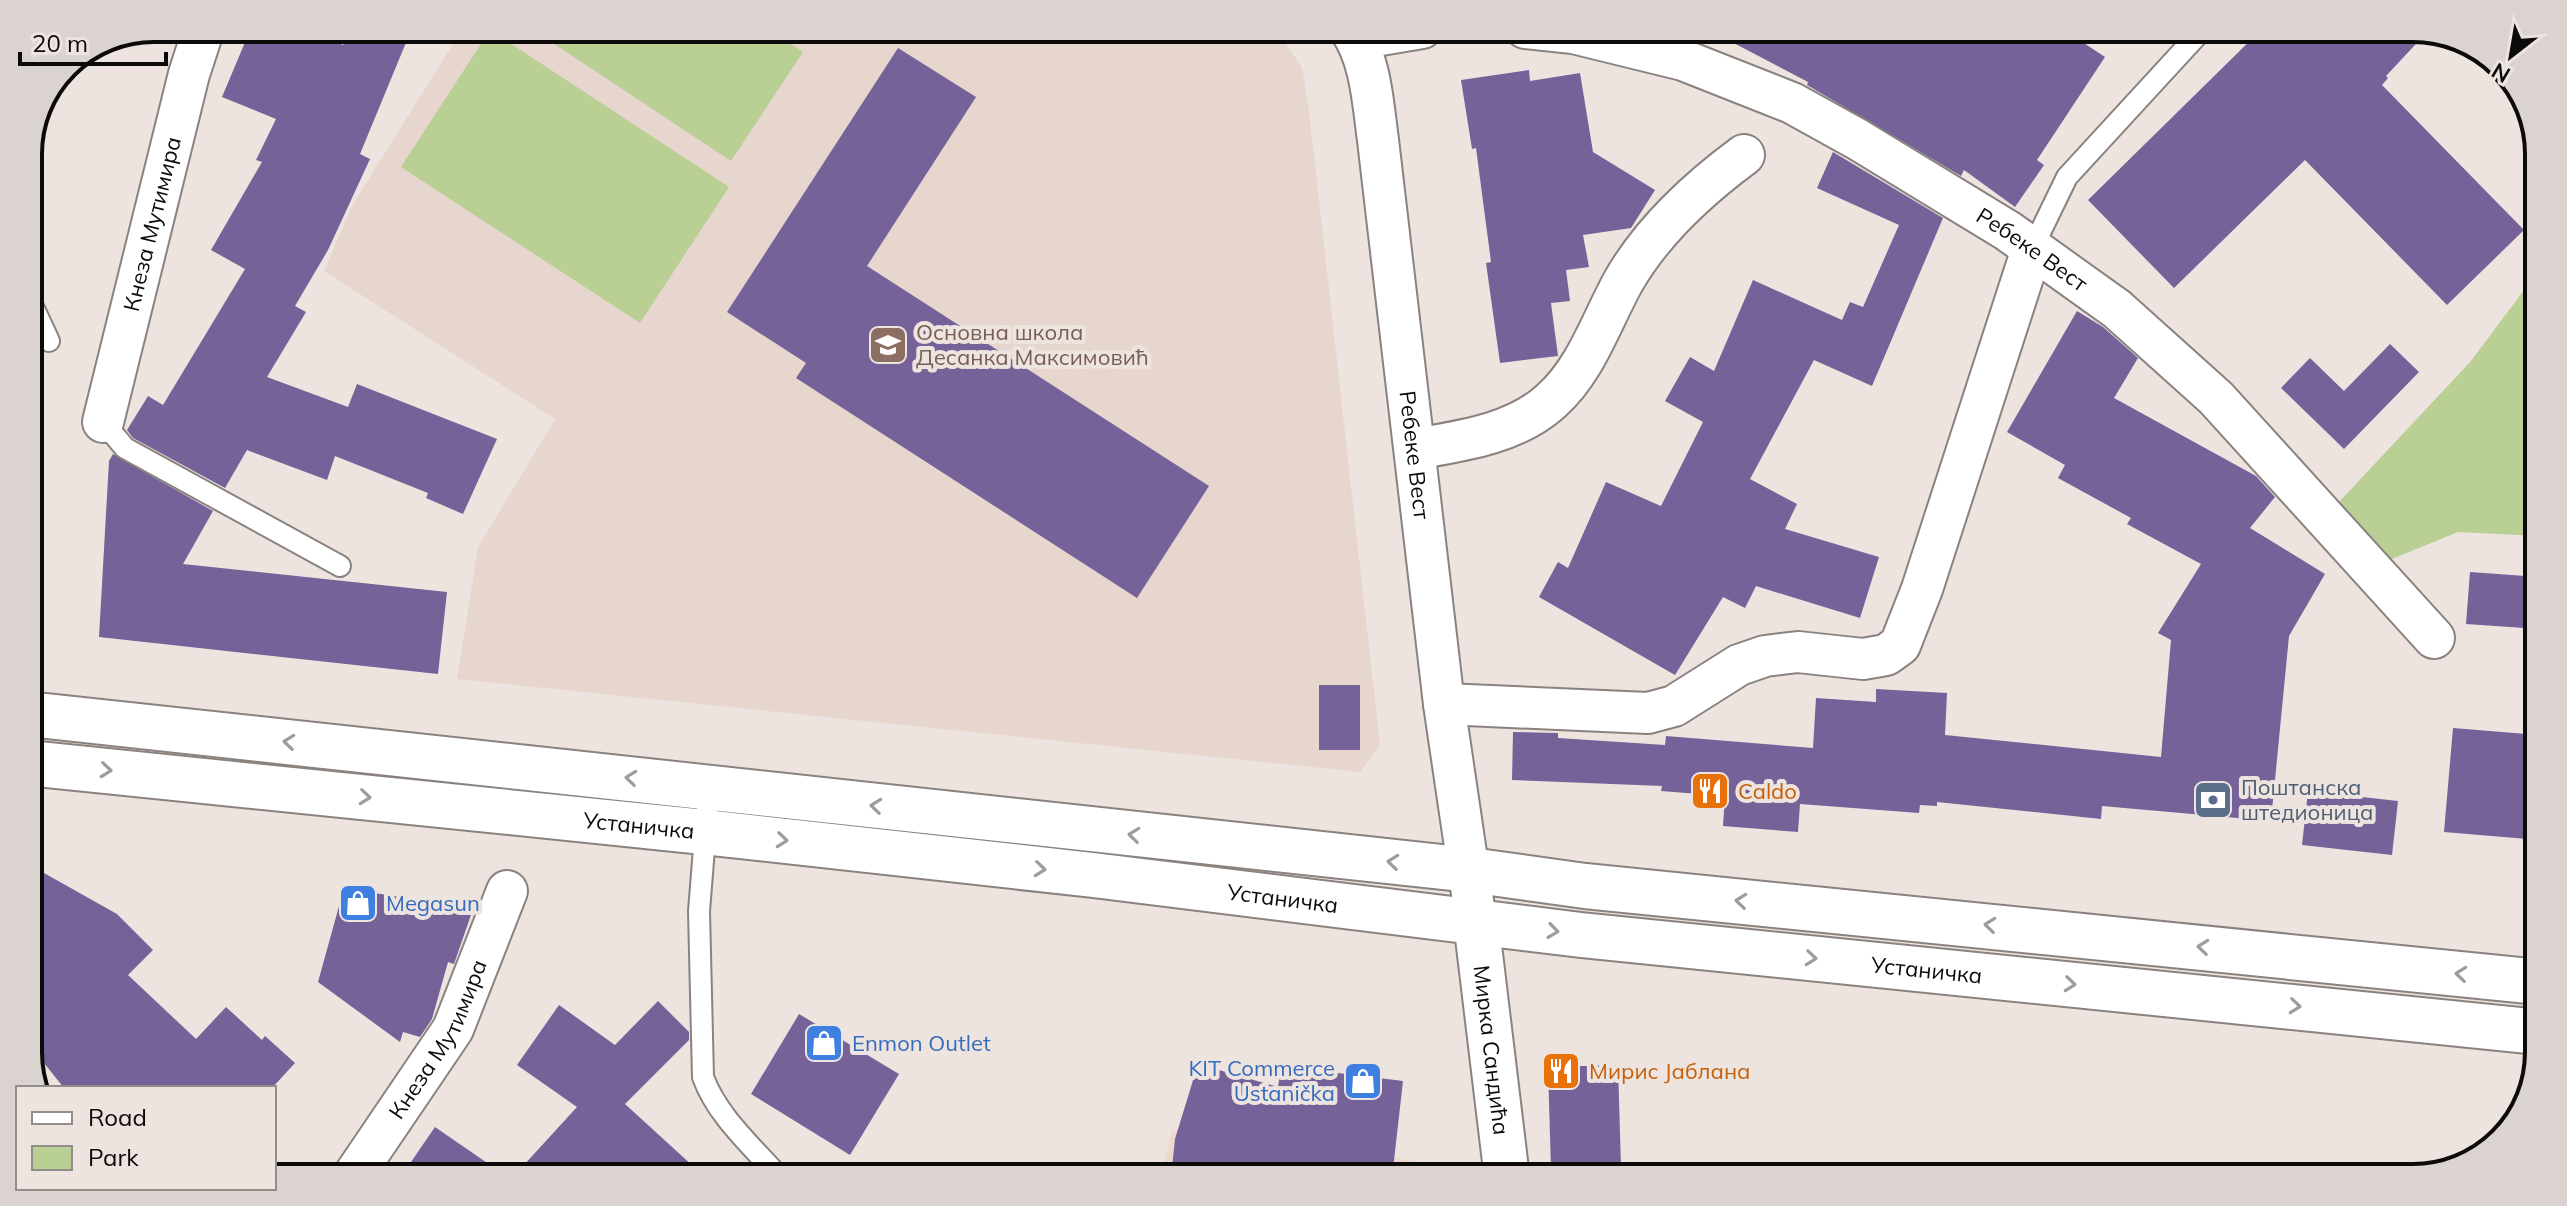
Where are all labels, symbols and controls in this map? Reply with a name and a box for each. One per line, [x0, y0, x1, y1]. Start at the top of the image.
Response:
scale bar [20, 16, 166, 66]
north arrow [2471, 16, 2551, 96]
text: 20 m [32, 28, 88, 58]
text: N [2486, 57, 2515, 89]
street label: Кнеза Мутимира [117, 134, 187, 314]
street label: Ребеке Вест [1971, 201, 2093, 298]
place label: Основна школа Десанка Максимовић [916, 318, 1149, 371]
school or university icon: Основна школа Десанка Максимовић [867, 324, 909, 366]
street label: Ребеке Вест [1393, 389, 1436, 521]
one-way arrow [282, 734, 295, 751]
one-way arrow [100, 762, 113, 779]
one-way arrow [624, 770, 637, 787]
restaurant icon: Caldo [1689, 770, 1731, 812]
place label: Поштанска штедионица [2241, 773, 2374, 826]
place label: Caldo [1738, 777, 1797, 805]
bank icon: Поштанска штедионица [2192, 779, 2234, 821]
one-way arrow [358, 788, 371, 805]
one-way arrow [869, 797, 882, 814]
street label: Устаничка [581, 806, 696, 845]
one-way arrow [1127, 826, 1140, 843]
one-way arrow [776, 832, 789, 849]
one-way arrow [1386, 853, 1399, 870]
one-way arrow [1034, 860, 1047, 877]
street label: Устаничка [1225, 877, 1340, 919]
shop icon: Megasun [337, 882, 379, 924]
place label: Megasun [386, 889, 480, 917]
one-way arrow [1734, 893, 1747, 910]
one-way arrow [1983, 917, 1996, 934]
one-way arrow [1546, 922, 1560, 939]
one-way arrow [2196, 939, 2209, 956]
one-way arrow [1805, 949, 1818, 966]
street label: Устаничка [1869, 950, 1984, 990]
street label: Кнеза Мутимира [382, 955, 493, 1124]
street label: Мирка Сандића [1467, 964, 1516, 1137]
one-way arrow [2454, 966, 2467, 983]
one-way arrow [2064, 975, 2077, 992]
one-way arrow [2289, 997, 2302, 1014]
shop icon: Enmon Outlet [803, 1022, 845, 1064]
place label: Enmon Outlet [852, 1029, 991, 1057]
restaurant icon: Мирис Јаблана [1540, 1050, 1582, 1092]
place label: KIT Commerce Ustanička [1188, 1054, 1335, 1107]
place label: Мирис Јаблана [1589, 1057, 1750, 1085]
shop icon: KIT Commerce Ustanička [1342, 1060, 1384, 1102]
legend [16, 1086, 276, 1190]
text: Road [88, 1102, 147, 1132]
text: Park [88, 1142, 139, 1172]

